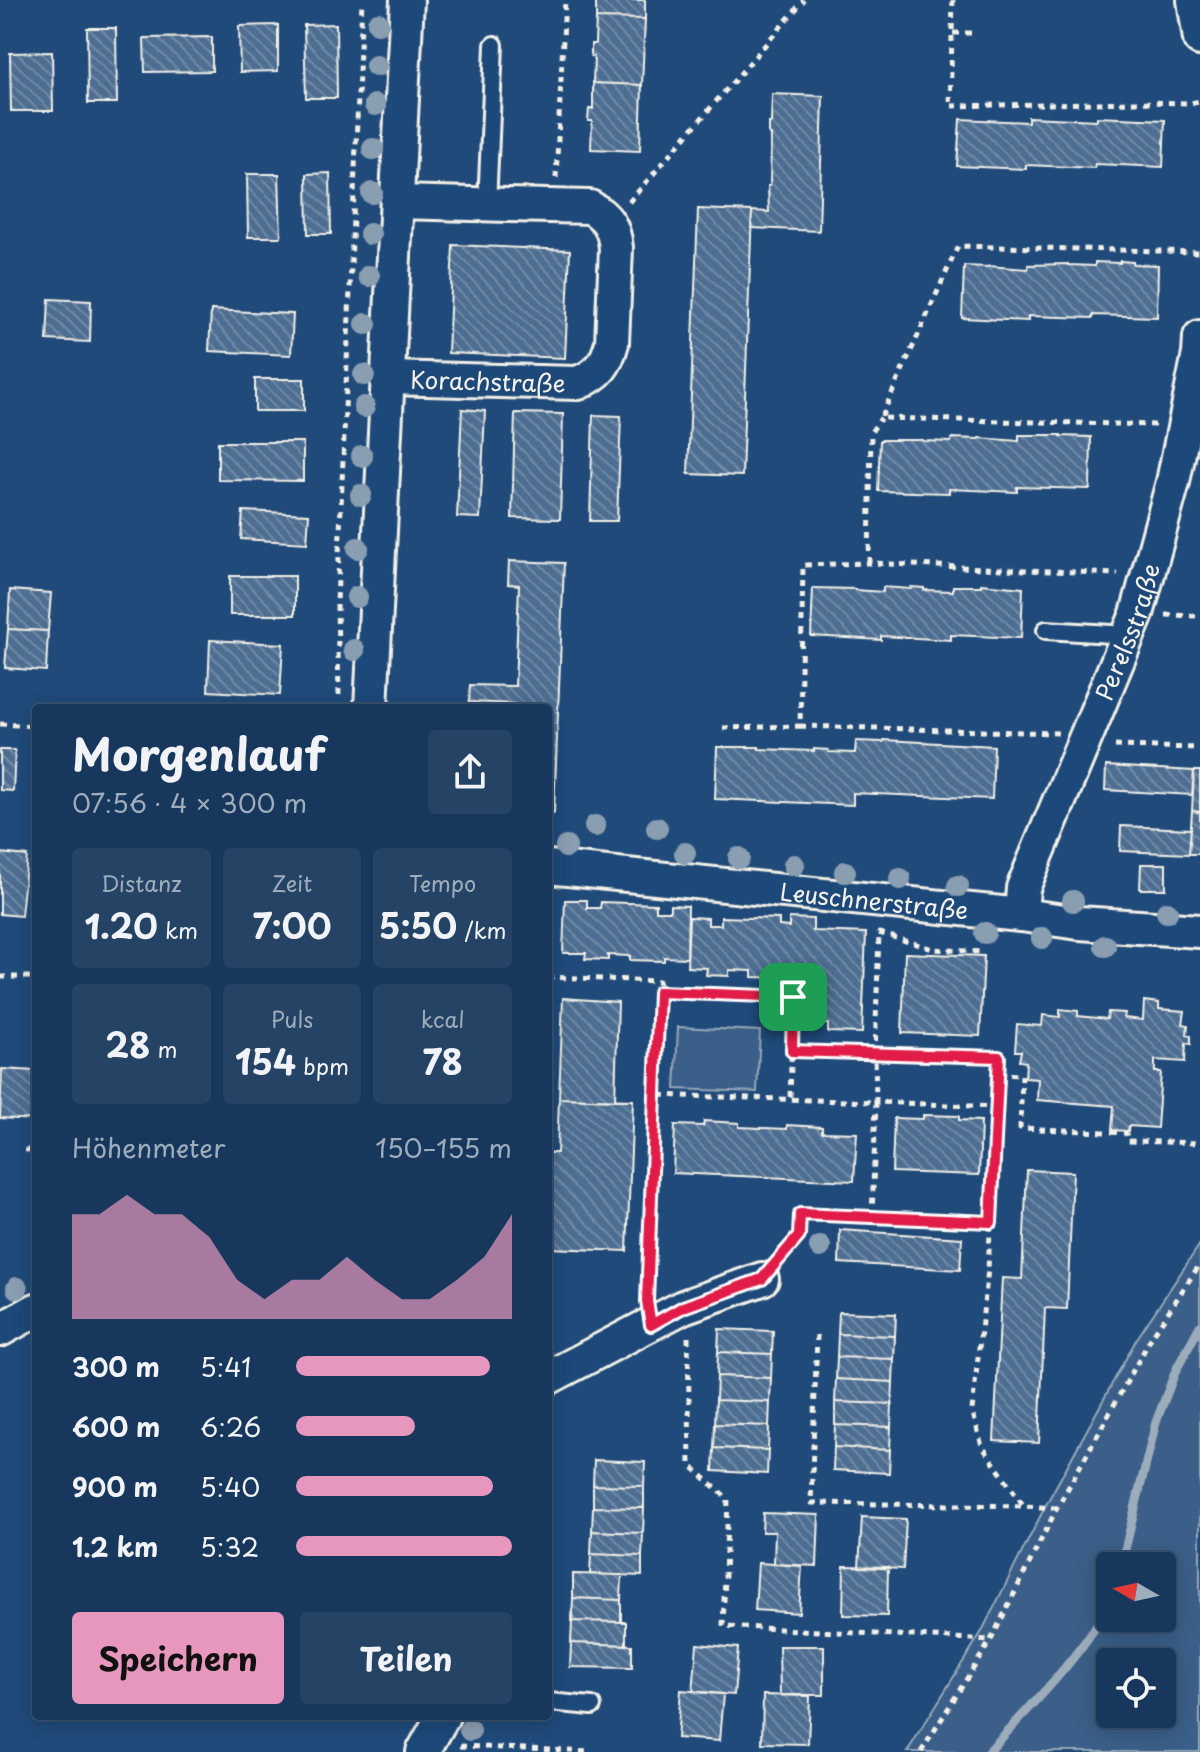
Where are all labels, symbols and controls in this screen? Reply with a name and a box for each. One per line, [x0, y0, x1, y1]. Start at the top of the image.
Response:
street label: Korachstraße [410, 361, 566, 401]
street label: Perelsstraße [1085, 559, 1168, 706]
text: Morgenlauf [72, 720, 326, 786]
button: share [428, 730, 512, 814]
text: 07:56 · 4 × 300 m [72, 783, 307, 822]
text: Distanz [101, 866, 182, 899]
text: Zeit [272, 866, 312, 899]
text: Tempo [409, 866, 476, 899]
street label: Leuschnerstraße [779, 873, 970, 928]
text: 1.20 [85, 899, 158, 951]
text: 7:00 [252, 899, 332, 951]
text: 5:50 [379, 899, 457, 951]
text: km [158, 913, 198, 946]
text: /km [457, 913, 507, 946]
pin [759, 963, 827, 1031]
icon: arrive [771, 975, 815, 1019]
text: Puls [271, 1002, 313, 1035]
text: kcal [421, 1002, 465, 1035]
text: 28 [105, 1018, 150, 1070]
text: m [150, 1032, 178, 1065]
text: 154 [235, 1035, 296, 1087]
text: 78 [422, 1035, 463, 1087]
text: bpm [296, 1049, 349, 1082]
text: Höhenmeter [72, 1128, 225, 1167]
text: 150–155 m [375, 1128, 512, 1167]
text: 300 m [72, 1347, 160, 1386]
text: 5:41 [200, 1347, 251, 1386]
text: 600 m [72, 1407, 160, 1446]
text: 6:26 [200, 1407, 261, 1446]
text: 900 m [72, 1467, 158, 1506]
text: 5:40 [200, 1467, 260, 1506]
text: 1.2 km [72, 1527, 158, 1566]
text: 5:32 [200, 1527, 259, 1566]
north arrow [1096, 1552, 1176, 1632]
map controls [1096, 1552, 1176, 1728]
button: Speichern [72, 1612, 284, 1704]
button: Teilen [300, 1612, 512, 1704]
button: locate [1096, 1648, 1176, 1728]

